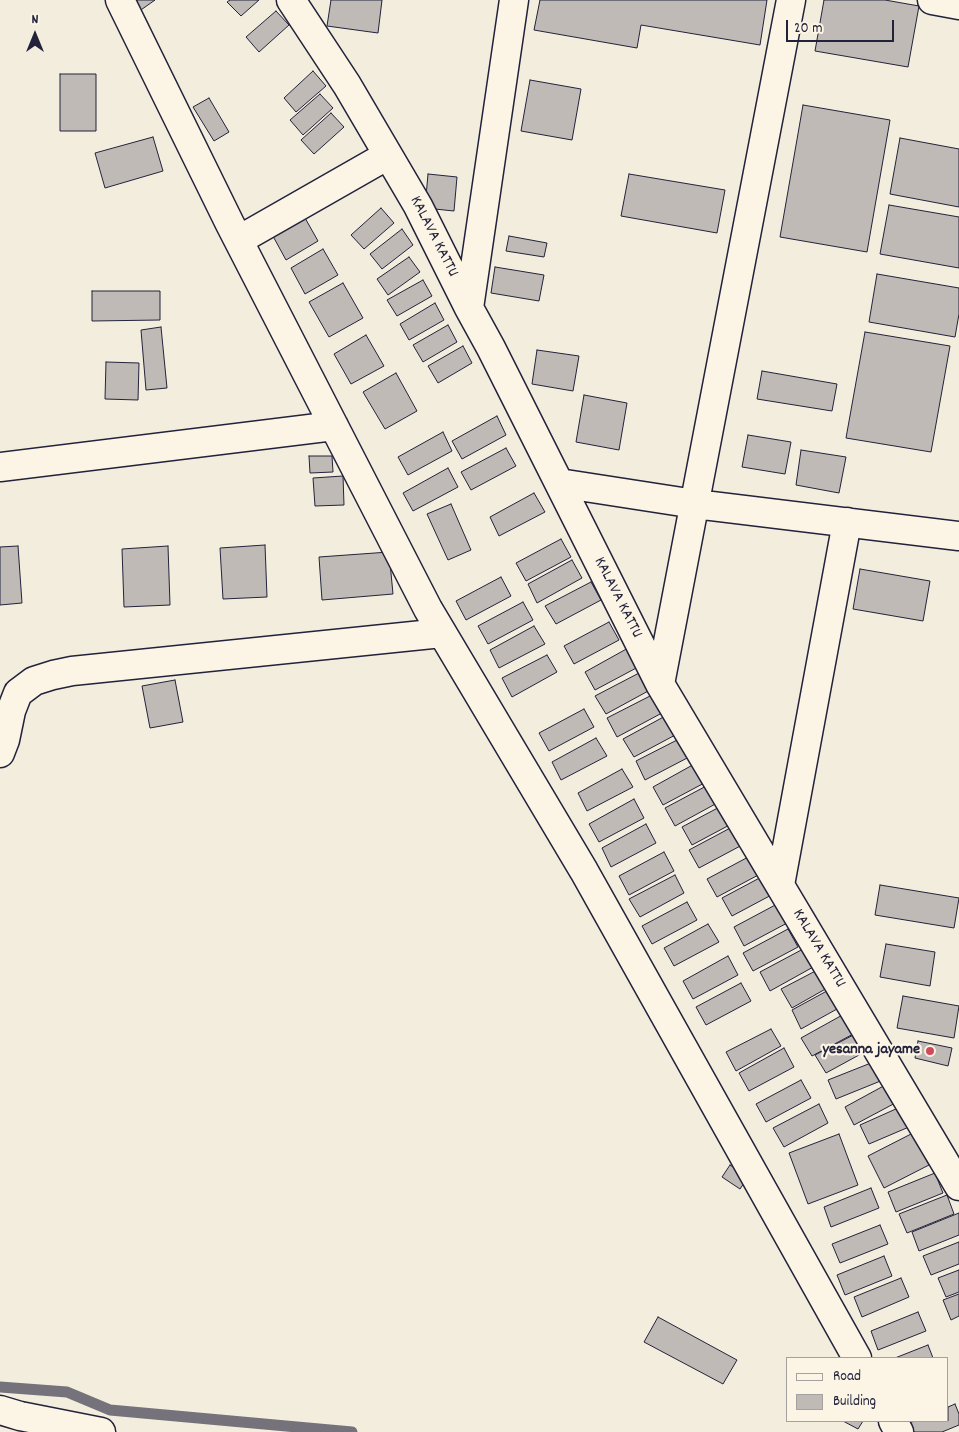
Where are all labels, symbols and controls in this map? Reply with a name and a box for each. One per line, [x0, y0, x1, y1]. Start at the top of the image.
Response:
north arrow [10, 10, 60, 60]
text: N [32, 10, 38, 30]
scale bar [789, 10, 896, 42]
text: 20 m [794, 18, 822, 40]
street label: KALAVA KATTU [404, 193, 462, 281]
street label: KALAVA KATTU [588, 554, 646, 642]
street label: KALAVA KATTU [787, 906, 849, 992]
place label: yesanna jayame [823, 1041, 920, 1061]
marker: yesanna jayame [924, 1045, 936, 1057]
legend [786, 1357, 949, 1422]
text: Road [833, 1366, 861, 1388]
text: Building [833, 1391, 876, 1413]

